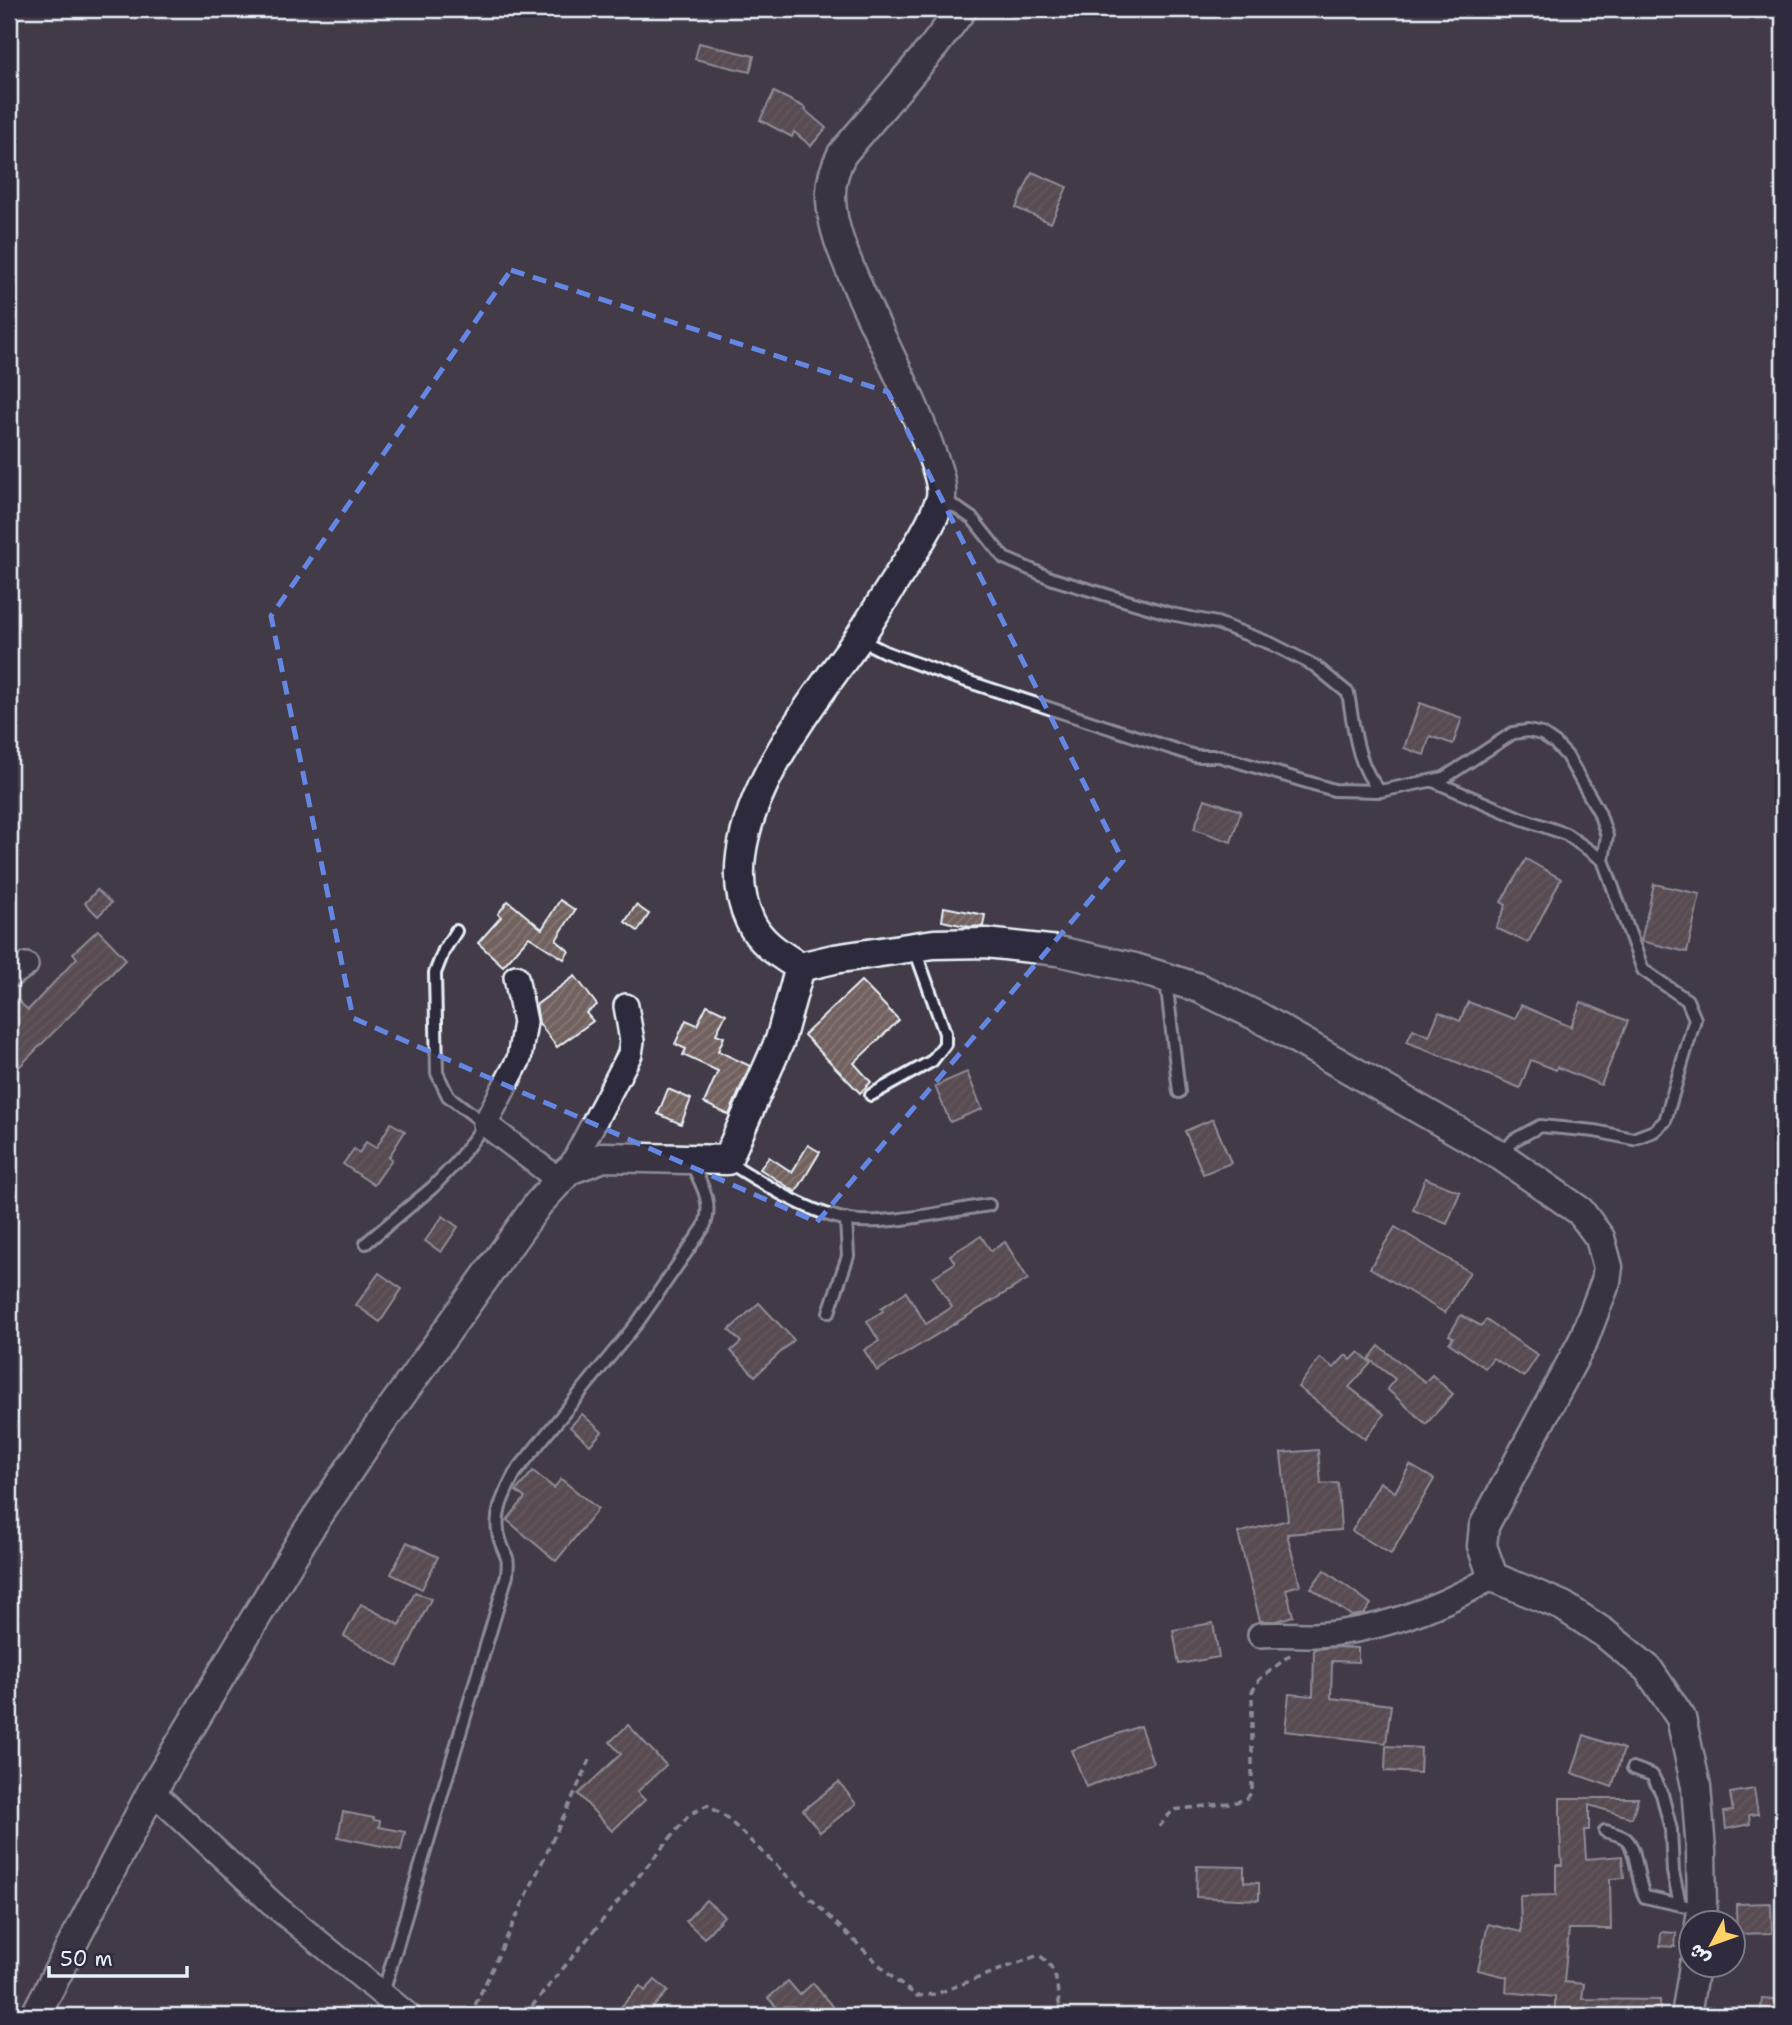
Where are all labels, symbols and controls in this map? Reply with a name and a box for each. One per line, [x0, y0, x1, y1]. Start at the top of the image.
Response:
north arrow [1676, 1910, 1746, 1980]
scale bar [49, 1934, 187, 1978]
text: ش [1683, 1939, 1716, 1971]
text: 50 m [60, 1945, 113, 1973]

